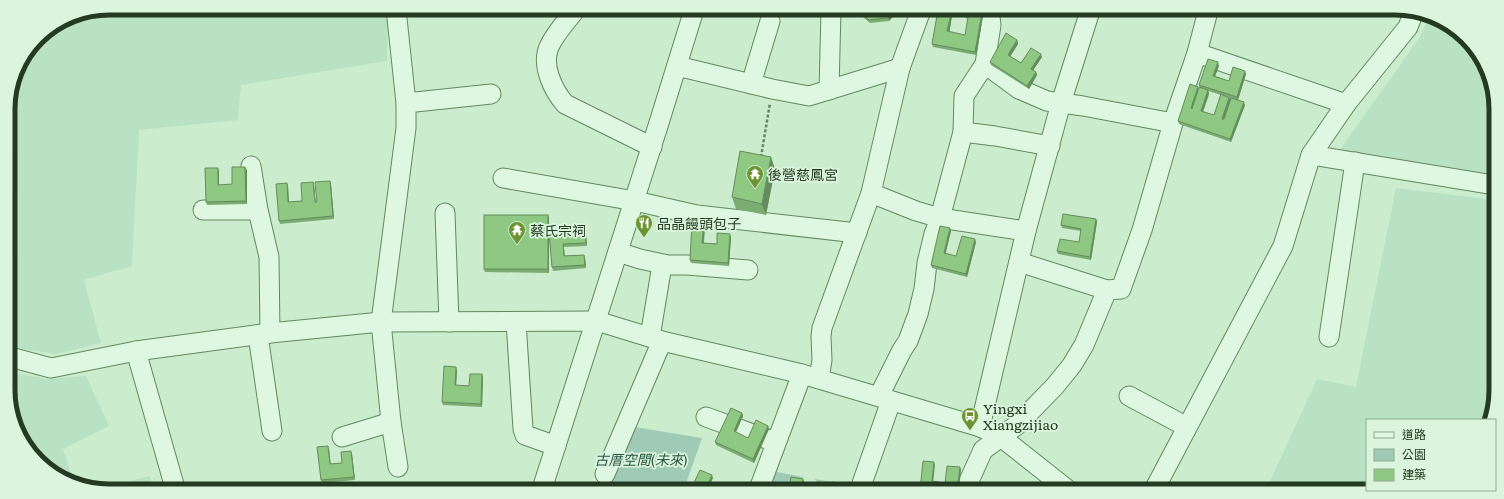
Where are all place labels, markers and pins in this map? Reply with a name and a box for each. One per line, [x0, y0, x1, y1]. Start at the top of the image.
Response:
temple icon: 後營慈鳳宮 [745, 164, 765, 189]
place label: 後營慈鳳宮 [768, 164, 838, 184]
restaurant icon: 品晶饅頭包子 [634, 213, 654, 238]
place label: 品晶饅頭包子 [657, 213, 741, 233]
temple icon: 蔡氏宗祠 [507, 220, 527, 245]
place label: 蔡氏宗祠 [530, 220, 586, 240]
place label: Yingxi Xiangzijiao [983, 398, 1058, 434]
bus stop icon: Yingxi Xiangzijiao [960, 406, 980, 431]

